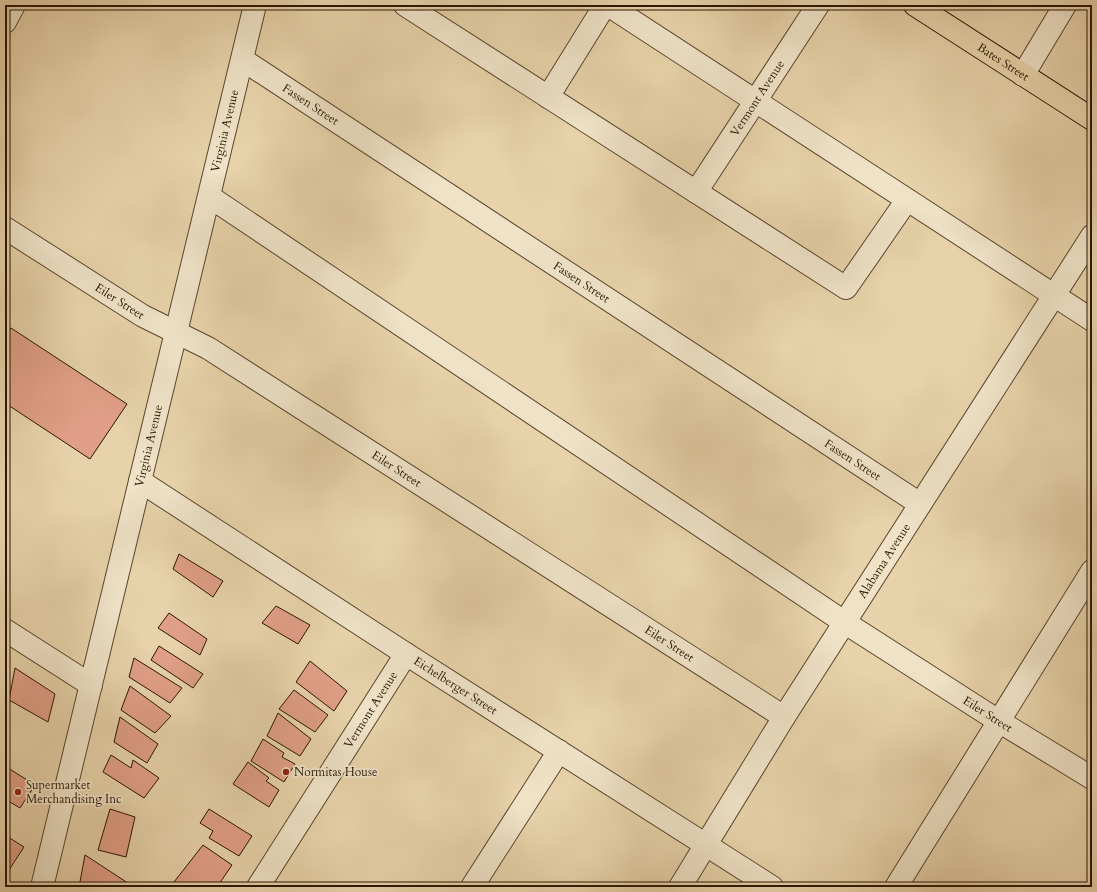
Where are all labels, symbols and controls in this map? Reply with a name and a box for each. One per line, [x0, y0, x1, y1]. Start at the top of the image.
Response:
street label: Bates Street [974, 39, 1032, 85]
street label: Vermont Avenue [726, 57, 788, 139]
street label: Fassen Street [279, 80, 342, 129]
street label: Virginia Avenue [207, 88, 242, 174]
street label: Fassen Street [550, 258, 613, 307]
street label: Eiler Street [92, 279, 148, 323]
street label: Virginia Avenue [131, 403, 166, 489]
street label: Fassen Street [821, 435, 884, 484]
street label: Eiler Street [369, 447, 425, 491]
street label: Alabama Avenue [854, 520, 914, 601]
street label: Eiler Street [642, 622, 697, 665]
street label: Eichelberger Street [411, 653, 501, 718]
street label: Vermont Avenue [340, 668, 401, 751]
street label: Eiler Street [960, 692, 1016, 736]
place label: Normitas House [294, 764, 377, 780]
marker: Normitas House [281, 767, 291, 777]
place label: Supermarket Merchandising Inc [26, 777, 122, 807]
marker: Supermarket Merchandising Inc [13, 787, 23, 797]

